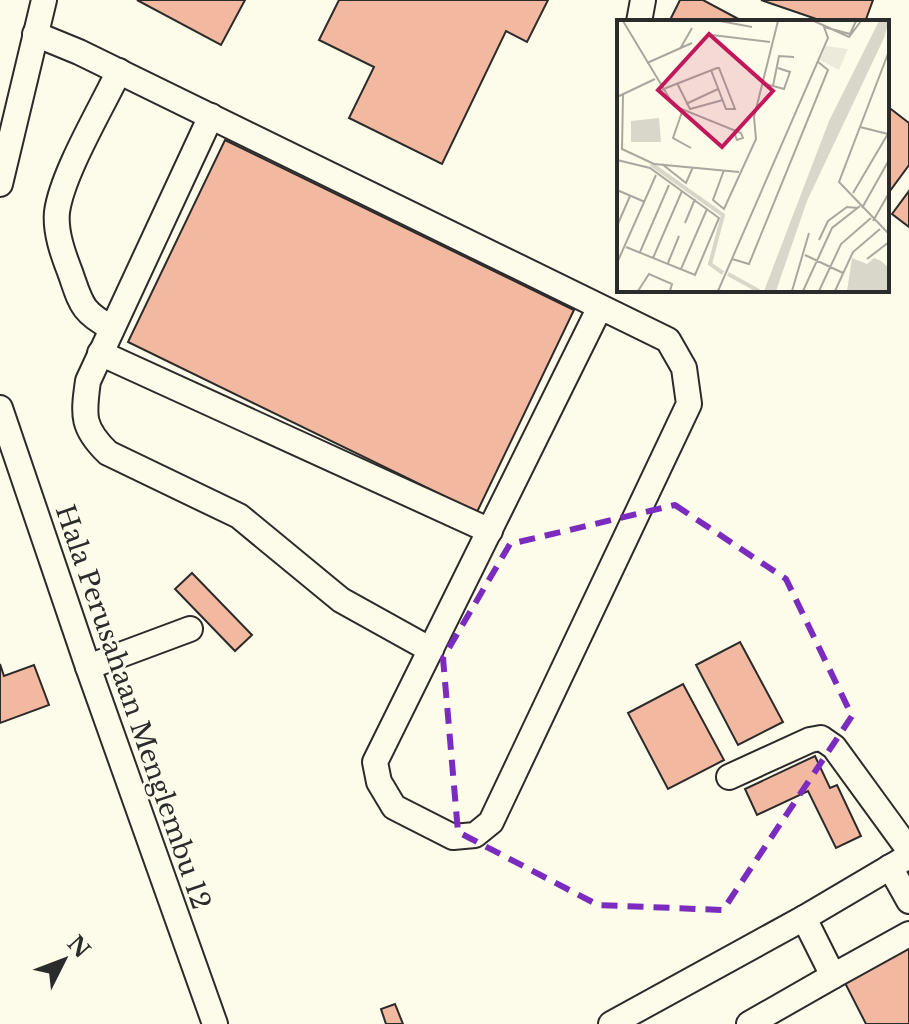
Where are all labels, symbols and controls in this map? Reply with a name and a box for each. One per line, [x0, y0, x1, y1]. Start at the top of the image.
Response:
inset map [617, 20, 889, 292]
street label: Hala Perusahaan Menglembu 12 [49, 501, 217, 913]
north arrow [24, 920, 104, 1000]
text: N [62, 930, 96, 964]

